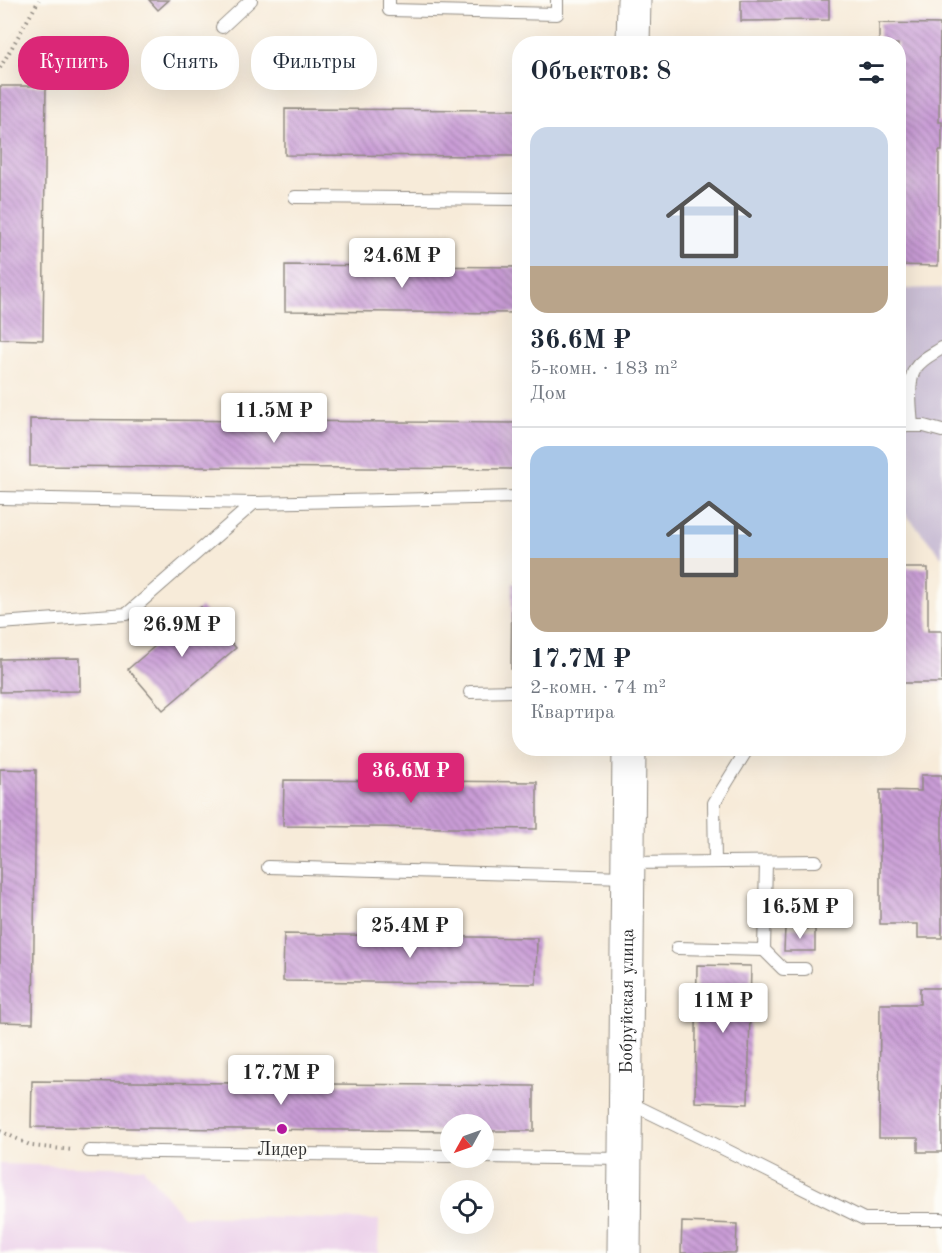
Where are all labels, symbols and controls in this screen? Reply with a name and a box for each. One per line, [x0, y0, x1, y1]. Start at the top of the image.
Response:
chip: Купить [18, 36, 129, 90]
chip: Снять [141, 36, 239, 90]
chip: Фильтры [251, 36, 377, 90]
icon: filters [855, 56, 888, 89]
text: Объектов: 8 [530, 59, 671, 85]
icon: home [655, 166, 763, 274]
pin: 24.6M ₽ [347, 238, 457, 289]
text: 24.6M ₽ [363, 247, 441, 267]
text: 36.6M ₽ [530, 328, 631, 354]
text: 5-комн. · 183 m² [530, 359, 678, 379]
text: Дом [530, 384, 566, 404]
pin: 11.5M ₽ [219, 393, 329, 444]
text: 11.5M ₽ [235, 402, 313, 422]
icon: home [655, 485, 763, 593]
pin: 26.9M ₽ [127, 607, 237, 658]
text: 26.9M ₽ [143, 616, 221, 636]
text: 17.7M ₽ [530, 647, 631, 673]
text: 2-комн. · 74 m² [530, 678, 666, 698]
text: Квартира [530, 703, 615, 723]
pin: 36.6M ₽ [356, 753, 466, 804]
text: 36.6M ₽ [372, 762, 450, 782]
pin: 16.5M ₽ [745, 889, 855, 940]
text: 16.5M ₽ [761, 898, 839, 918]
pin: 25.4M ₽ [355, 908, 465, 959]
text: 25.4M ₽ [371, 917, 449, 937]
street label: Бобруйская улица [618, 928, 637, 1074]
pin: 11M ₽ [681, 983, 765, 1034]
text: 11M ₽ [693, 992, 753, 1012]
pin: 17.7M ₽ [226, 1055, 336, 1106]
text: 17.7M ₽ [242, 1064, 320, 1084]
north arrow [440, 1114, 494, 1168]
map controls [440, 1114, 494, 1234]
marker: Лидер [275, 1122, 289, 1136]
place label: Лидер [257, 1141, 307, 1159]
button: locate [440, 1180, 494, 1234]

